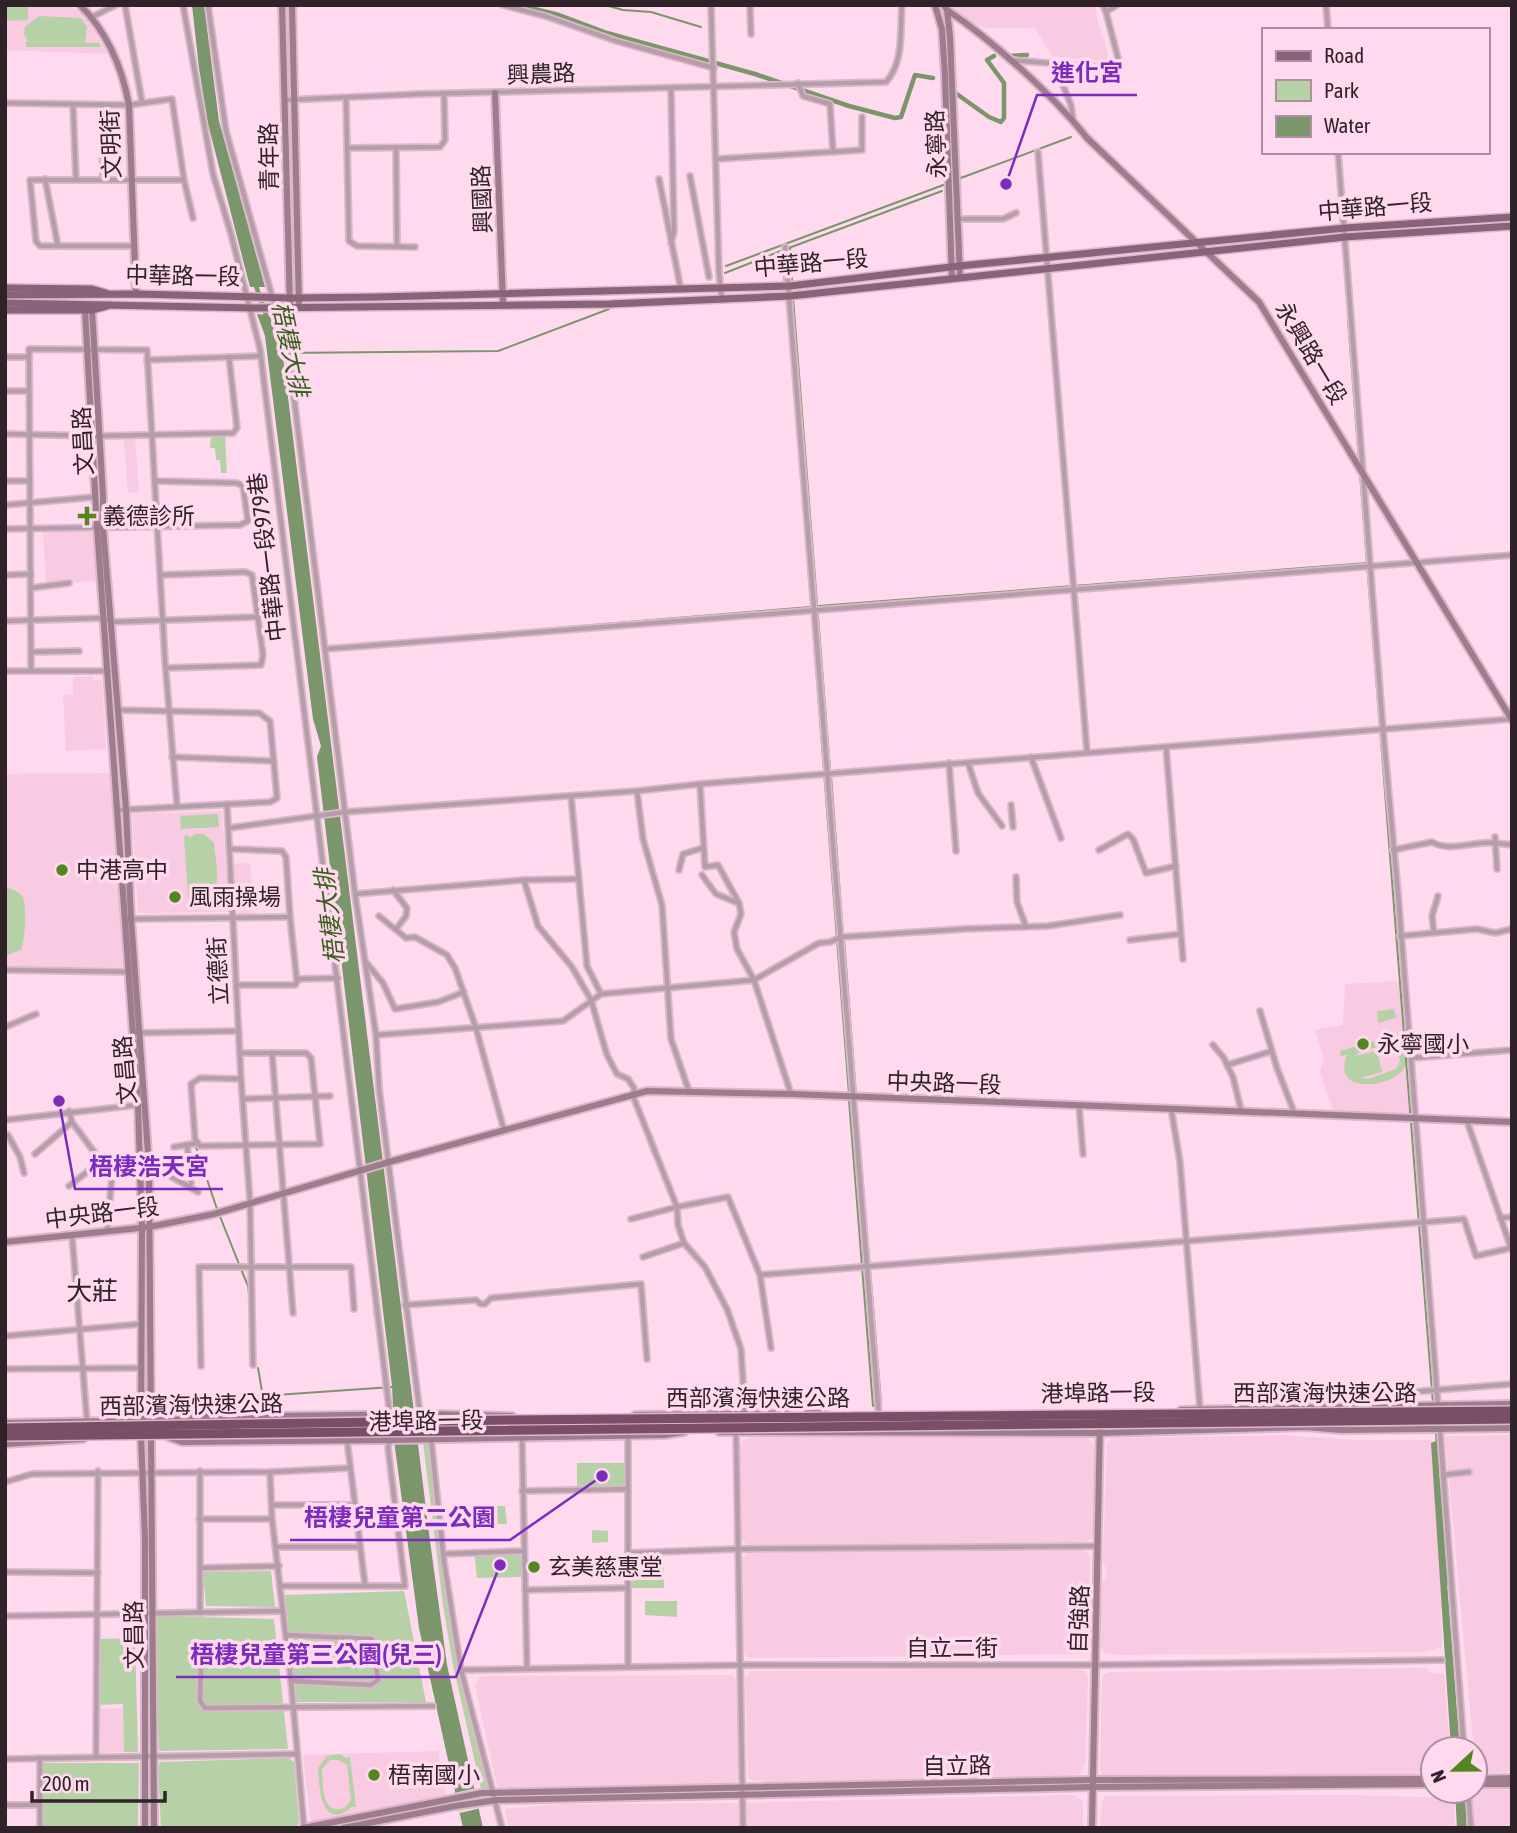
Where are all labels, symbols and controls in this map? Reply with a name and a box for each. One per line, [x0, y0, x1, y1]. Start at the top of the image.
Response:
legend [1262, 28, 1489, 154]
text: Road [1324, 43, 1364, 67]
callout: 進化宮 [1037, 50, 1137, 95]
text: 進化宮 [1051, 59, 1123, 86]
street label: 興農路 [506, 60, 576, 88]
text: Park [1324, 78, 1359, 102]
street label: 文明街 [97, 109, 125, 179]
street label: 永寧路 [922, 109, 950, 179]
text: Water [1324, 113, 1371, 137]
street label: 青年路 [255, 122, 283, 192]
street label: 興國路 [468, 164, 496, 234]
street label: 中華路一段 [1317, 189, 1433, 225]
street label: 中華路一段 [753, 245, 869, 281]
street label: 中華路一段 [125, 262, 241, 290]
street label: 永興路一段 [1270, 297, 1352, 409]
water label: 梧棲大排 [267, 299, 314, 402]
street label: 文昌路 [68, 406, 98, 476]
street label: 中華路一段979巷 [244, 471, 290, 643]
place label: 義德診所 [103, 503, 195, 529]
marker: 義德診所 [77, 506, 97, 526]
place label: 中港高中 [76, 857, 168, 883]
marker: 中港高中 [54, 862, 70, 878]
water label: 梧棲大排 [310, 864, 349, 965]
place label: 風雨操場 [189, 884, 281, 910]
marker: 風雨操場 [167, 889, 183, 905]
street label: 立德街 [203, 936, 233, 1006]
place label: 永寧國小 [1377, 1031, 1469, 1057]
street label: 文昌路 [109, 1034, 141, 1106]
marker: 永寧國小 [1355, 1036, 1371, 1052]
street label: 中央路一段 [886, 1068, 1002, 1098]
callout: 梧棲浩天宮 [75, 1144, 223, 1189]
text: 梧棲浩天宮 [89, 1153, 209, 1180]
street label: 中央路一段 [43, 1193, 161, 1233]
district label: 大莊 [66, 1276, 118, 1306]
street label: 港埠路一段 [1040, 1379, 1156, 1407]
street label: 西部濱海快速公路 [1233, 1380, 1417, 1406]
street label: 西部濱海快速公路 [666, 1385, 850, 1411]
street label: 西部濱海快速公路 [99, 1390, 283, 1420]
street label: 港埠路一段 [368, 1407, 484, 1435]
callout: 梧棲兒童第二公園 [290, 1495, 510, 1540]
text: 梧棲兒童第二公園 [304, 1504, 496, 1531]
place label: 玄美慈惠堂 [548, 1554, 663, 1580]
marker: 玄美慈惠堂 [526, 1559, 542, 1575]
street label: 自強路 [1065, 1584, 1093, 1654]
street label: 文昌路 [120, 1600, 148, 1670]
callout: 梧棲兒童第三公園(兒三) [176, 1632, 456, 1677]
street label: 自立二街 [906, 1635, 998, 1661]
text: 梧棲兒童第三公園(兒三) [190, 1641, 442, 1668]
north arrow [1419, 1735, 1489, 1805]
street label: 自立路 [922, 1752, 992, 1780]
scale bar [32, 1759, 164, 1803]
place label: 梧南國小 [388, 1762, 480, 1788]
marker: 梧南國小 [366, 1767, 382, 1783]
text: N [1426, 1767, 1451, 1786]
text: 200 m [42, 1771, 90, 1795]

